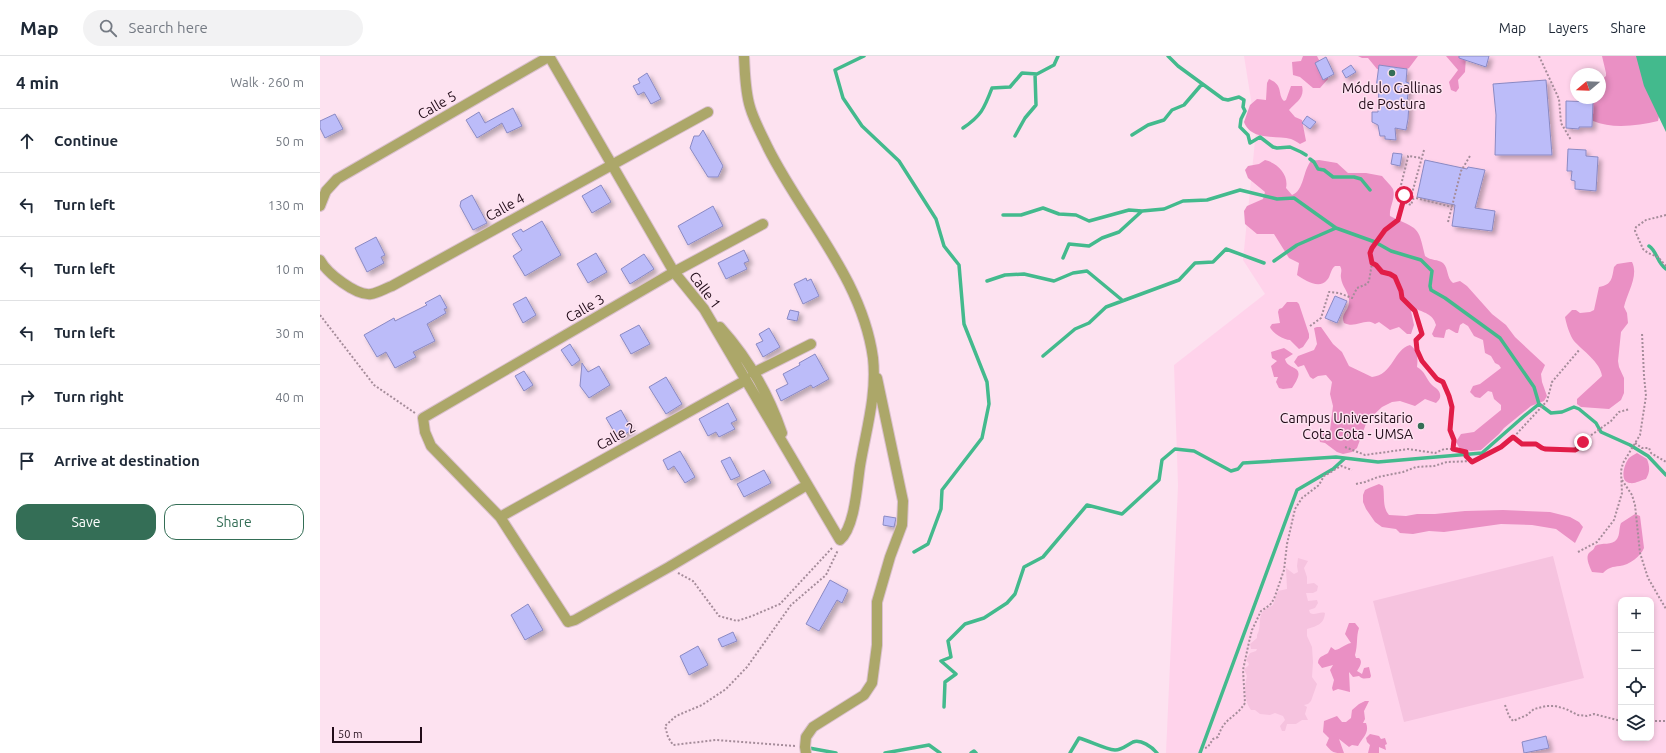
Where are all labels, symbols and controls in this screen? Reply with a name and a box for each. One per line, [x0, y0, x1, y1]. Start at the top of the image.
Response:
search box [83, 10, 363, 46]
text: Map [20, 17, 59, 39]
icon: search [97, 17, 119, 39]
text: Search here [129, 19, 208, 36]
text: Map [1499, 20, 1526, 36]
text: Layers [1548, 20, 1588, 36]
text: Share [1610, 20, 1646, 36]
marker: Módulo Gallinas de Postura [1387, 68, 1397, 78]
north arrow [1570, 68, 1606, 104]
text: 4 min [16, 73, 59, 92]
text: Walk · 260 m [230, 75, 304, 89]
place label: Módulo Gallinas de Postura [1342, 80, 1442, 112]
street label: Calle 5 [415, 88, 459, 122]
icon: ahead [16, 130, 38, 152]
text: Continue [54, 132, 118, 149]
text: 50 m [275, 134, 304, 148]
route start [1395, 186, 1413, 204]
street label: Calle 4 [483, 190, 527, 224]
icon: left [16, 194, 38, 216]
text: Turn left [54, 196, 115, 213]
text: 130 m [268, 198, 304, 212]
icon: left [16, 258, 38, 280]
text: Turn left [54, 260, 115, 277]
text: 10 m [275, 262, 304, 276]
street label: Calle 1 [686, 268, 724, 312]
street label: Calle 3 [563, 291, 607, 325]
icon: left [16, 322, 38, 344]
text: Turn left [54, 324, 115, 341]
text: 30 m [275, 326, 304, 340]
icon: right [16, 386, 38, 408]
text: Turn right [54, 388, 124, 405]
text: 40 m [275, 390, 304, 404]
place label: Campus Universitario Cota Cota - UMSA [1280, 410, 1413, 442]
street label: Calle 2 [594, 419, 638, 453]
marker: Campus Universitario Cota Cota - UMSA [1416, 421, 1426, 431]
route end [1574, 433, 1592, 451]
icon: arrive [16, 450, 38, 472]
text: Arrive at destination [54, 452, 200, 469]
button: Save [16, 504, 156, 540]
button: Share [164, 504, 304, 540]
map controls [1618, 597, 1654, 741]
button: + [1618, 597, 1654, 633]
button: − [1618, 633, 1654, 669]
button: locate [1618, 669, 1654, 705]
button: layers [1618, 705, 1654, 741]
scale bar [332, 725, 422, 744]
text: 50 m [338, 728, 362, 740]

